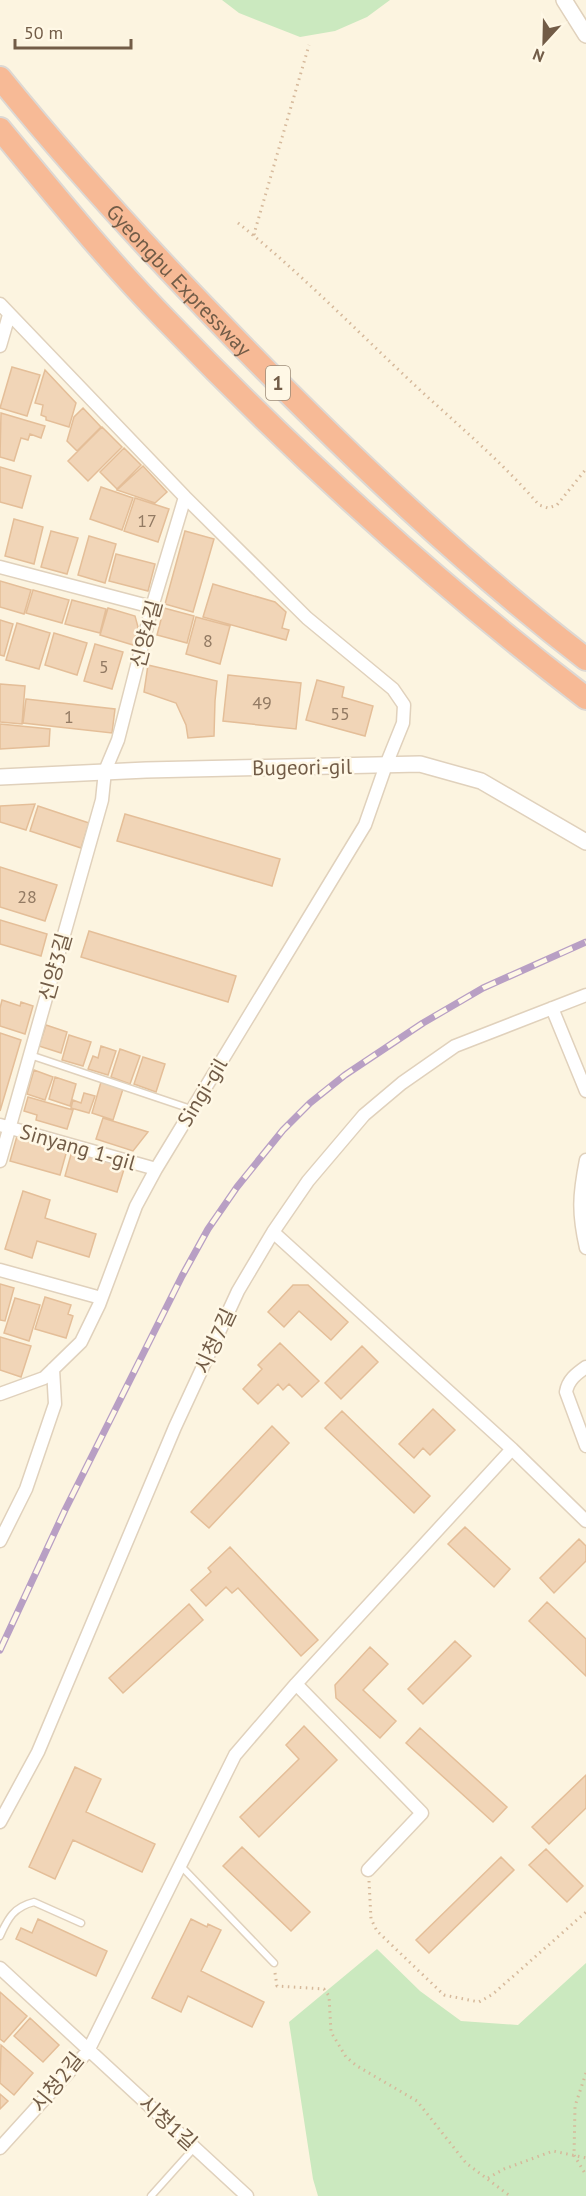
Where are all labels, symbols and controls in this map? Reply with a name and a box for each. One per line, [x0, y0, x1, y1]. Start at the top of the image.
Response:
scale bar [15, 12, 130, 50]
north arrow [514, 12, 574, 72]
text: 50 m [24, 21, 63, 44]
text: N [530, 45, 547, 67]
street label: Gyeongbu Expressway [101, 198, 258, 362]
road number: 1 [266, 366, 290, 400]
house number: 17 [137, 509, 157, 532]
street label: 신양4길 [124, 597, 168, 671]
house number: 8 [203, 629, 213, 652]
house number: 5 [99, 655, 109, 678]
house number: 49 [252, 691, 272, 714]
house number: 55 [330, 702, 350, 725]
house number: 1 [64, 705, 74, 728]
street label: Bugeori-gil [252, 753, 352, 781]
house number: 28 [17, 885, 37, 908]
street label: 신양3길 [32, 930, 78, 1004]
street label: Singi-gil [171, 1053, 233, 1131]
street label: Sinyang 1-gil [17, 1118, 139, 1176]
street label: 시청7길 [188, 1304, 242, 1378]
street label: 시청2길 [25, 2047, 89, 2117]
street label: 시청1길 [133, 2090, 203, 2156]

